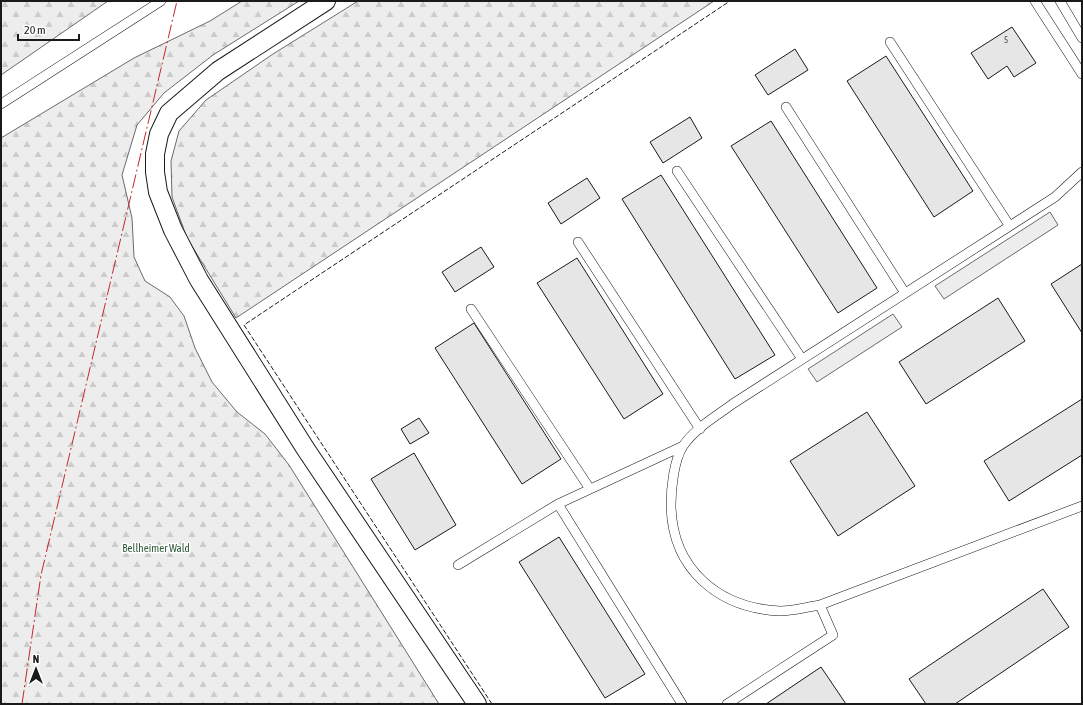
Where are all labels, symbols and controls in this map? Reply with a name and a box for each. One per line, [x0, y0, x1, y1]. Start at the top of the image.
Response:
scale bar [18, 16, 79, 42]
text: 20 m [24, 23, 46, 37]
house number: 5 [1004, 35, 1008, 45]
park label: Bellheimer Wald [122, 542, 190, 554]
north arrow [16, 649, 56, 689]
text: N [33, 653, 39, 665]

